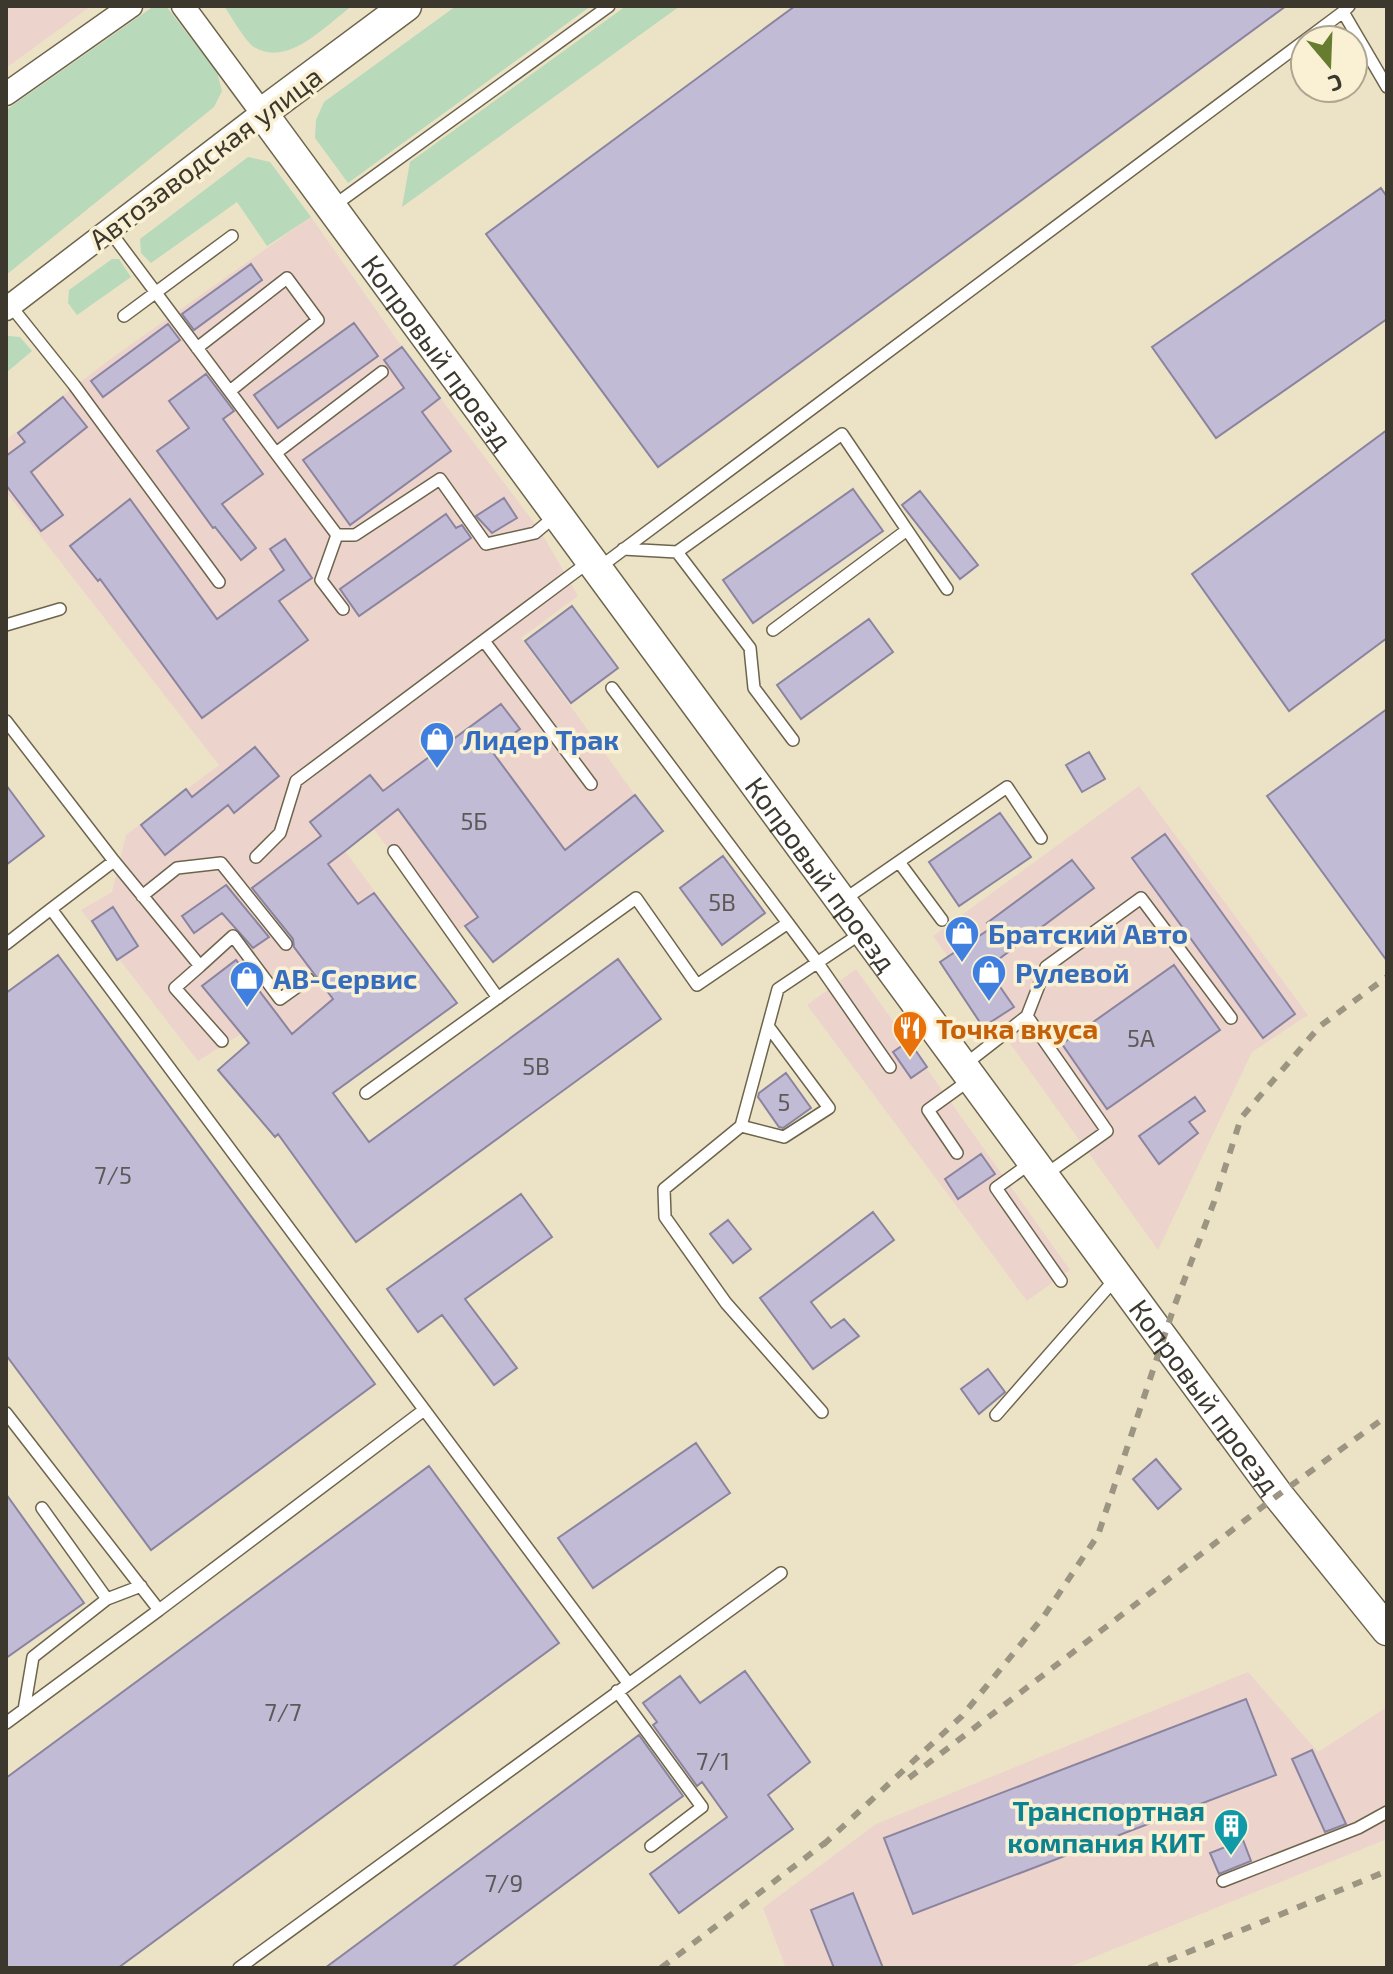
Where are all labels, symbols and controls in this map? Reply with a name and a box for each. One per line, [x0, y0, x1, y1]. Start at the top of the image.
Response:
north arrow [1289, 24, 1369, 104]
street label: Автозаводская улица [82, 58, 328, 256]
text: С [1325, 69, 1346, 98]
street label: Копровый проезд [355, 248, 520, 456]
shop icon: Лидер Трак [418, 720, 456, 770]
place label: Лидер Трак [463, 722, 619, 756]
street label: Копровый проезд [739, 770, 904, 978]
house number: 5Б [460, 806, 488, 835]
house number: 5В [708, 887, 736, 916]
shop icon: Братский Авто [943, 914, 981, 964]
place label: Братский Авто [988, 916, 1188, 950]
shop icon: Рулевой [970, 953, 1008, 1003]
place label: Рулевой [1015, 955, 1129, 989]
shop icon: АВ-Сервис [228, 959, 266, 1009]
place label: АВ-Сервис [273, 961, 417, 995]
restaurant icon: Точка вкуса [891, 1009, 929, 1059]
place label: Точка вкуса [936, 1011, 1098, 1045]
house number: 5А [1127, 1023, 1155, 1052]
house number: 5В [522, 1051, 550, 1080]
house number: 5 [778, 1087, 790, 1116]
house number: 7/5 [94, 1160, 132, 1189]
street label: Копровый проезд [1123, 1292, 1288, 1500]
house number: 7/7 [265, 1697, 301, 1726]
house number: 7/1 [696, 1746, 730, 1775]
place label: Транспортная компания КИТ [1007, 1793, 1205, 1859]
building icon: Транспортная компания КИТ [1212, 1807, 1250, 1857]
house number: 7/9 [485, 1868, 523, 1897]

